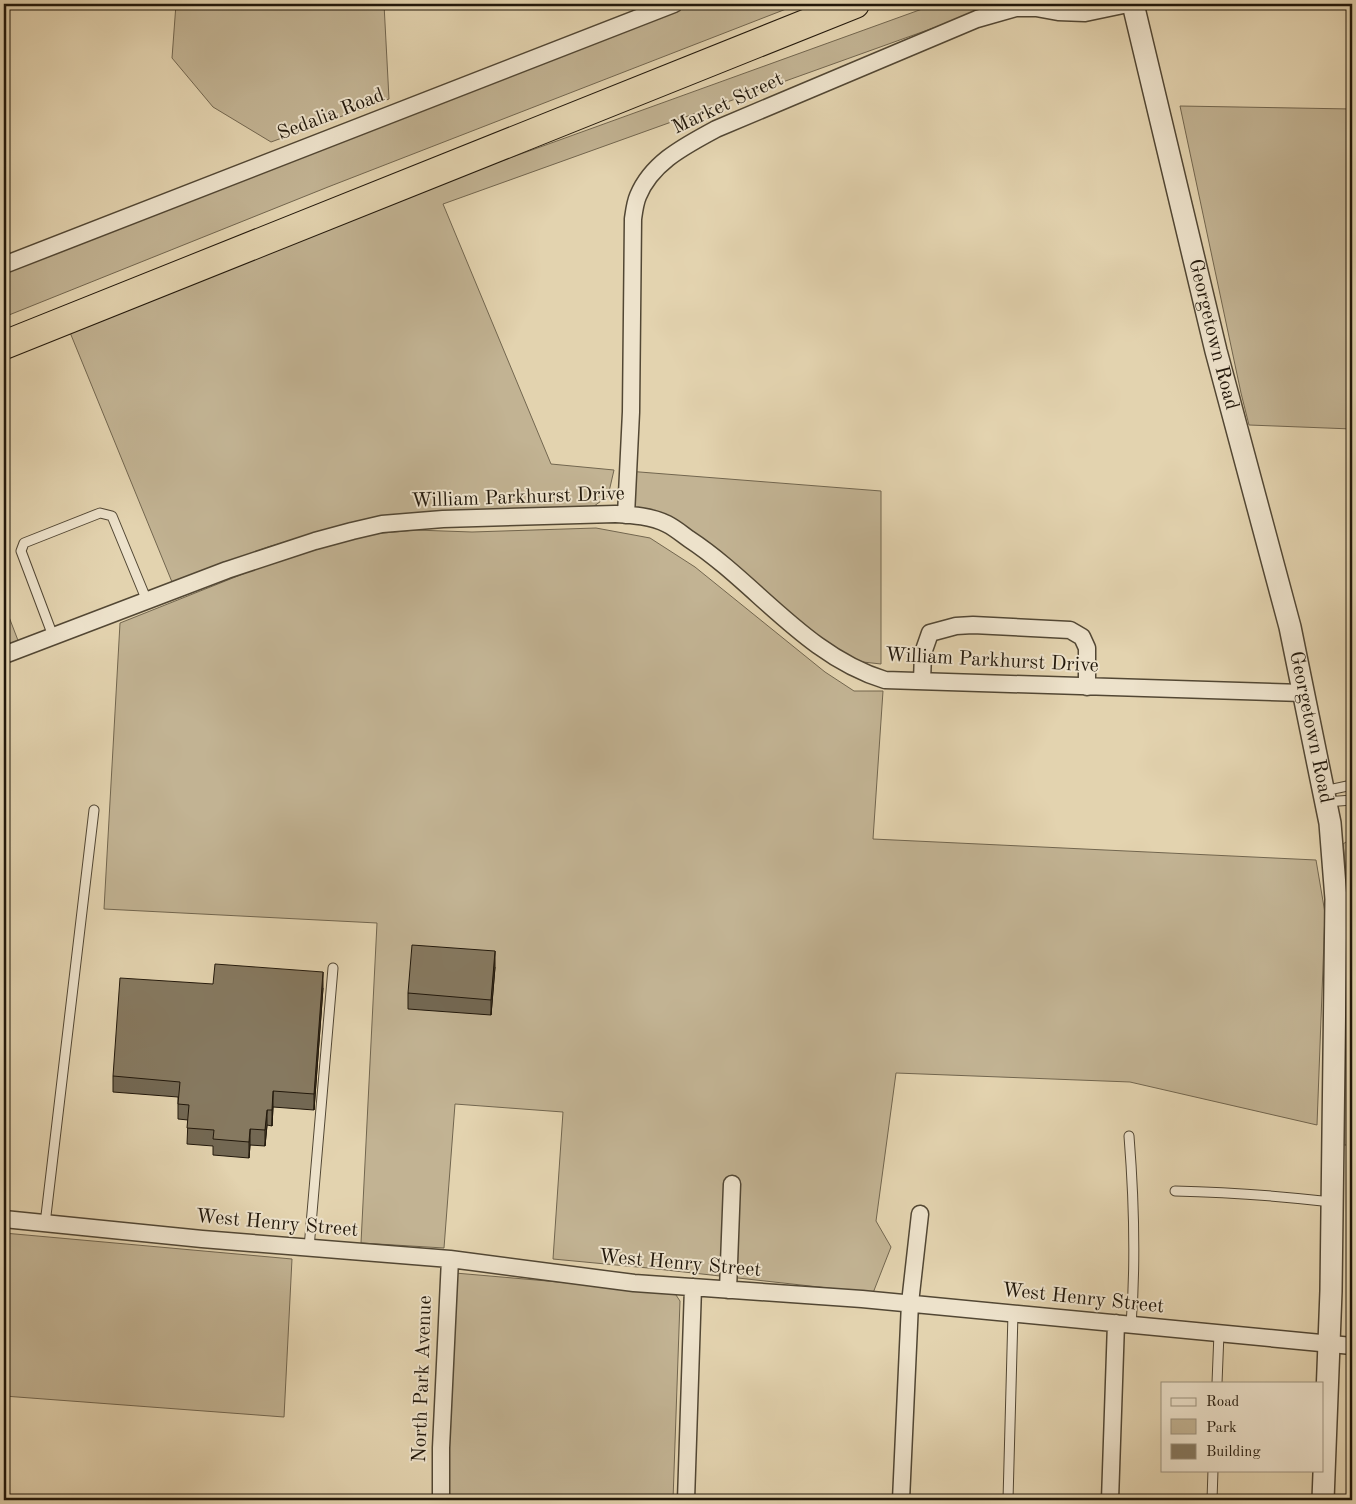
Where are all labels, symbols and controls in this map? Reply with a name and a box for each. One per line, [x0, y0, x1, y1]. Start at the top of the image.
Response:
street label: Market Street [669, 70, 787, 138]
street label: Sedalia Road [275, 85, 387, 145]
street label: Georgetown Road [1184, 257, 1241, 412]
street label: William Parkhurst Drive [411, 484, 625, 512]
street label: William Parkhurst Drive [885, 645, 1099, 677]
street label: Georgetown Road [1285, 650, 1336, 805]
street label: West Henry Street [195, 1207, 359, 1241]
street label: West Henry Street [598, 1247, 762, 1281]
street label: West Henry Street [1001, 1281, 1165, 1317]
street label: North Park Avenue [410, 1295, 436, 1463]
legend [1161, 1382, 1324, 1472]
text: Road [1206, 1395, 1240, 1410]
text: Park [1206, 1421, 1237, 1436]
text: Building [1206, 1445, 1261, 1460]

